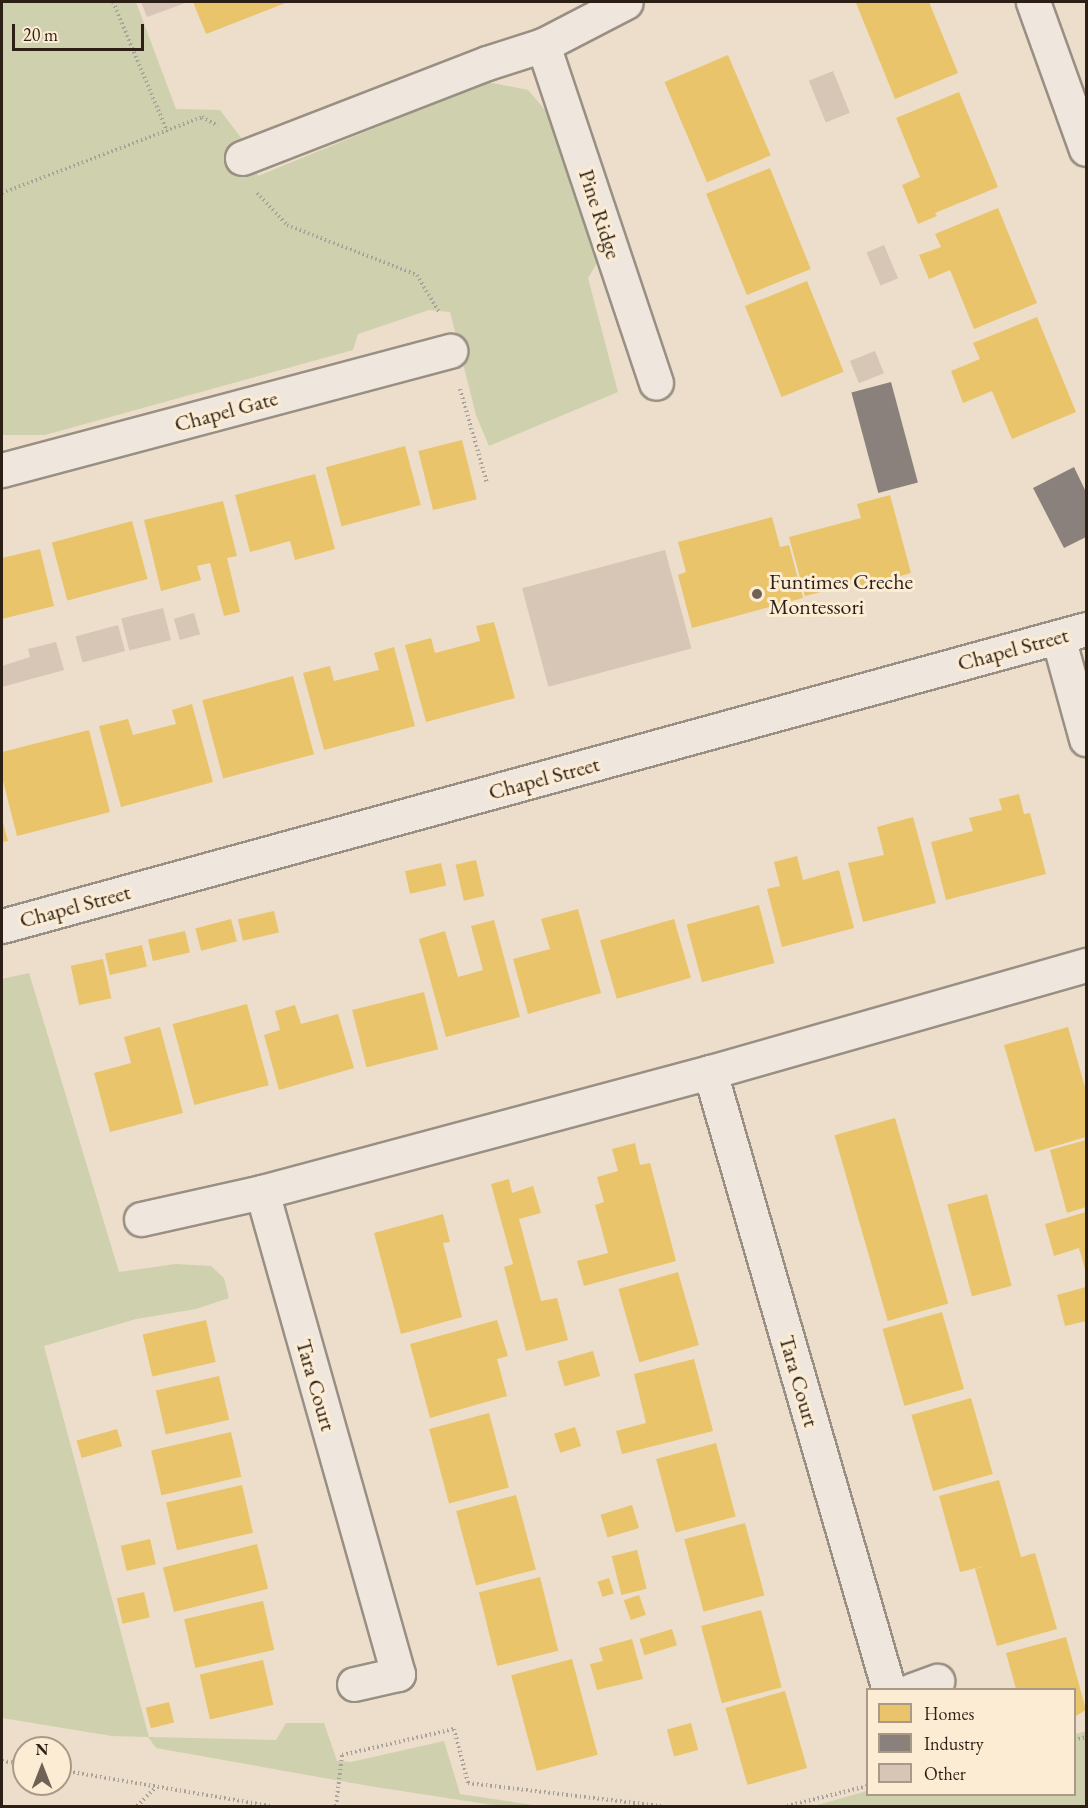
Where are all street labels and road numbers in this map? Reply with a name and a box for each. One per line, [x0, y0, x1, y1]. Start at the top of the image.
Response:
street label: Pine Ridge [573, 166, 627, 262]
street label: Chapel Gate [172, 385, 280, 437]
street label: Chapel Street [955, 622, 1071, 676]
street label: Chapel Street [486, 751, 602, 805]
street label: Chapel Street [17, 879, 133, 933]
street label: Tara Court [773, 1332, 825, 1430]
street label: Tara Court [290, 1336, 342, 1434]

